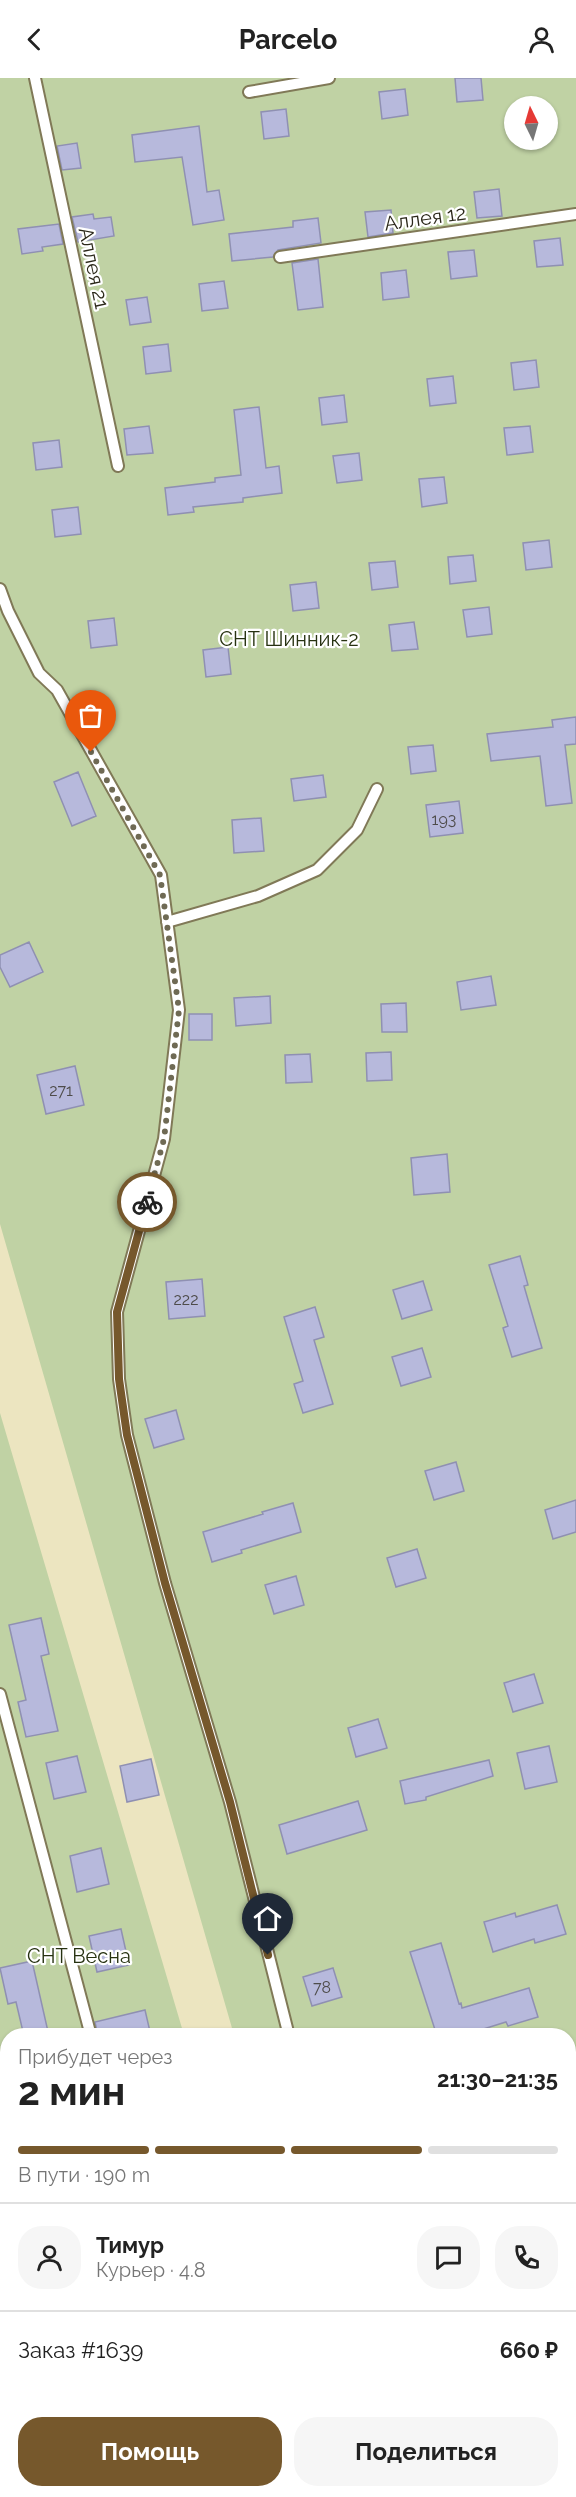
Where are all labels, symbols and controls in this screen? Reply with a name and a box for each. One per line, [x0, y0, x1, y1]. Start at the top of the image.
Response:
icon: back [18, 23, 51, 56]
icon: person [525, 23, 558, 56]
text: Parcelo [239, 24, 337, 55]
north arrow [504, 96, 558, 150]
map controls [504, 96, 558, 150]
street label: Аллея 12 [382, 200, 468, 236]
street label: Аллея 21 [74, 225, 114, 311]
park label: СНТ Шинник-2 [219, 627, 359, 651]
pin [65, 690, 116, 752]
icon: bag [74, 699, 107, 732]
house number: 193 [432, 810, 456, 829]
house number: 271 [49, 1081, 73, 1100]
courier [117, 1172, 177, 1232]
icon: bike [131, 1186, 164, 1219]
house number: 222 [173, 1290, 199, 1309]
pin [242, 1893, 293, 1955]
icon: home [251, 1902, 284, 1935]
park label: СНТ Весна [27, 1944, 131, 1968]
house number: 78 [313, 1978, 331, 1997]
text: Прибудет через [18, 2045, 172, 2069]
text: 21:30–21:35 [437, 2066, 558, 2092]
text: 2 мин [18, 2068, 125, 2114]
text: В пути · 190 m [18, 2163, 150, 2187]
button: person [18, 2226, 81, 2289]
button: chat [417, 2226, 480, 2289]
button: phone [495, 2226, 558, 2289]
text: Тимур [96, 2232, 164, 2258]
text: Курьер · 4.8 [96, 2258, 206, 2282]
text: Заказ #1639 [18, 2337, 143, 2363]
text: 660 ₽ [500, 2337, 558, 2363]
button: Помощь [18, 2417, 282, 2486]
button: Поделиться [294, 2417, 558, 2486]

